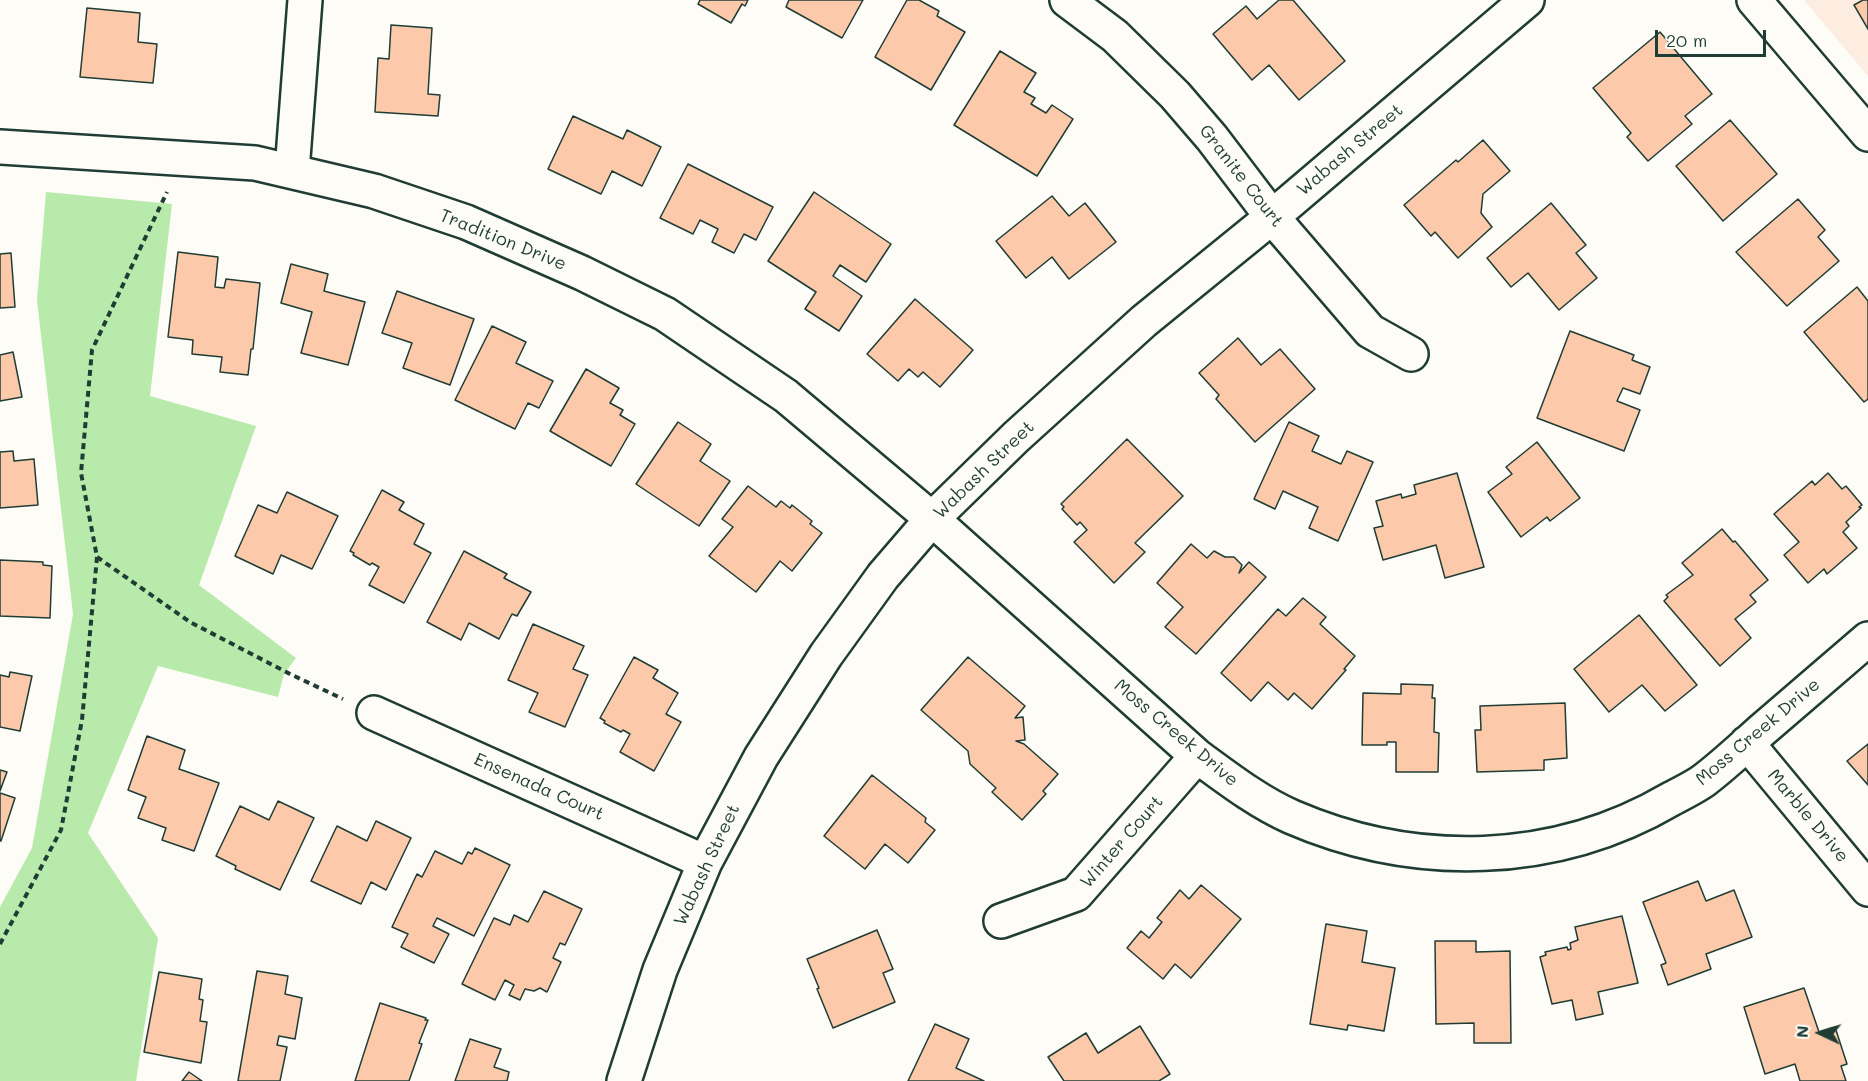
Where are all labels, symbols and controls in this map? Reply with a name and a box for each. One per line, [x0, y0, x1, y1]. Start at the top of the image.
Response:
scale bar [1658, 18, 1769, 56]
text: 20 m [1666, 28, 1707, 52]
street label: Wabash Street [1293, 99, 1407, 201]
street label: Granite Court [1194, 120, 1288, 232]
street label: Tradition Drive [437, 205, 569, 275]
street label: Wabash Street [929, 417, 1039, 523]
street label: Moss Creek Drive [1692, 674, 1824, 790]
street label: Moss Creek Drive [1110, 675, 1242, 791]
street label: Ensenada Court [471, 749, 607, 825]
street label: Marble Drive [1763, 765, 1853, 867]
street label: Winter Court [1076, 791, 1168, 893]
street label: Wabash Street [669, 801, 745, 929]
north arrow [1790, 1003, 1850, 1063]
text: N [1791, 1025, 1812, 1039]

